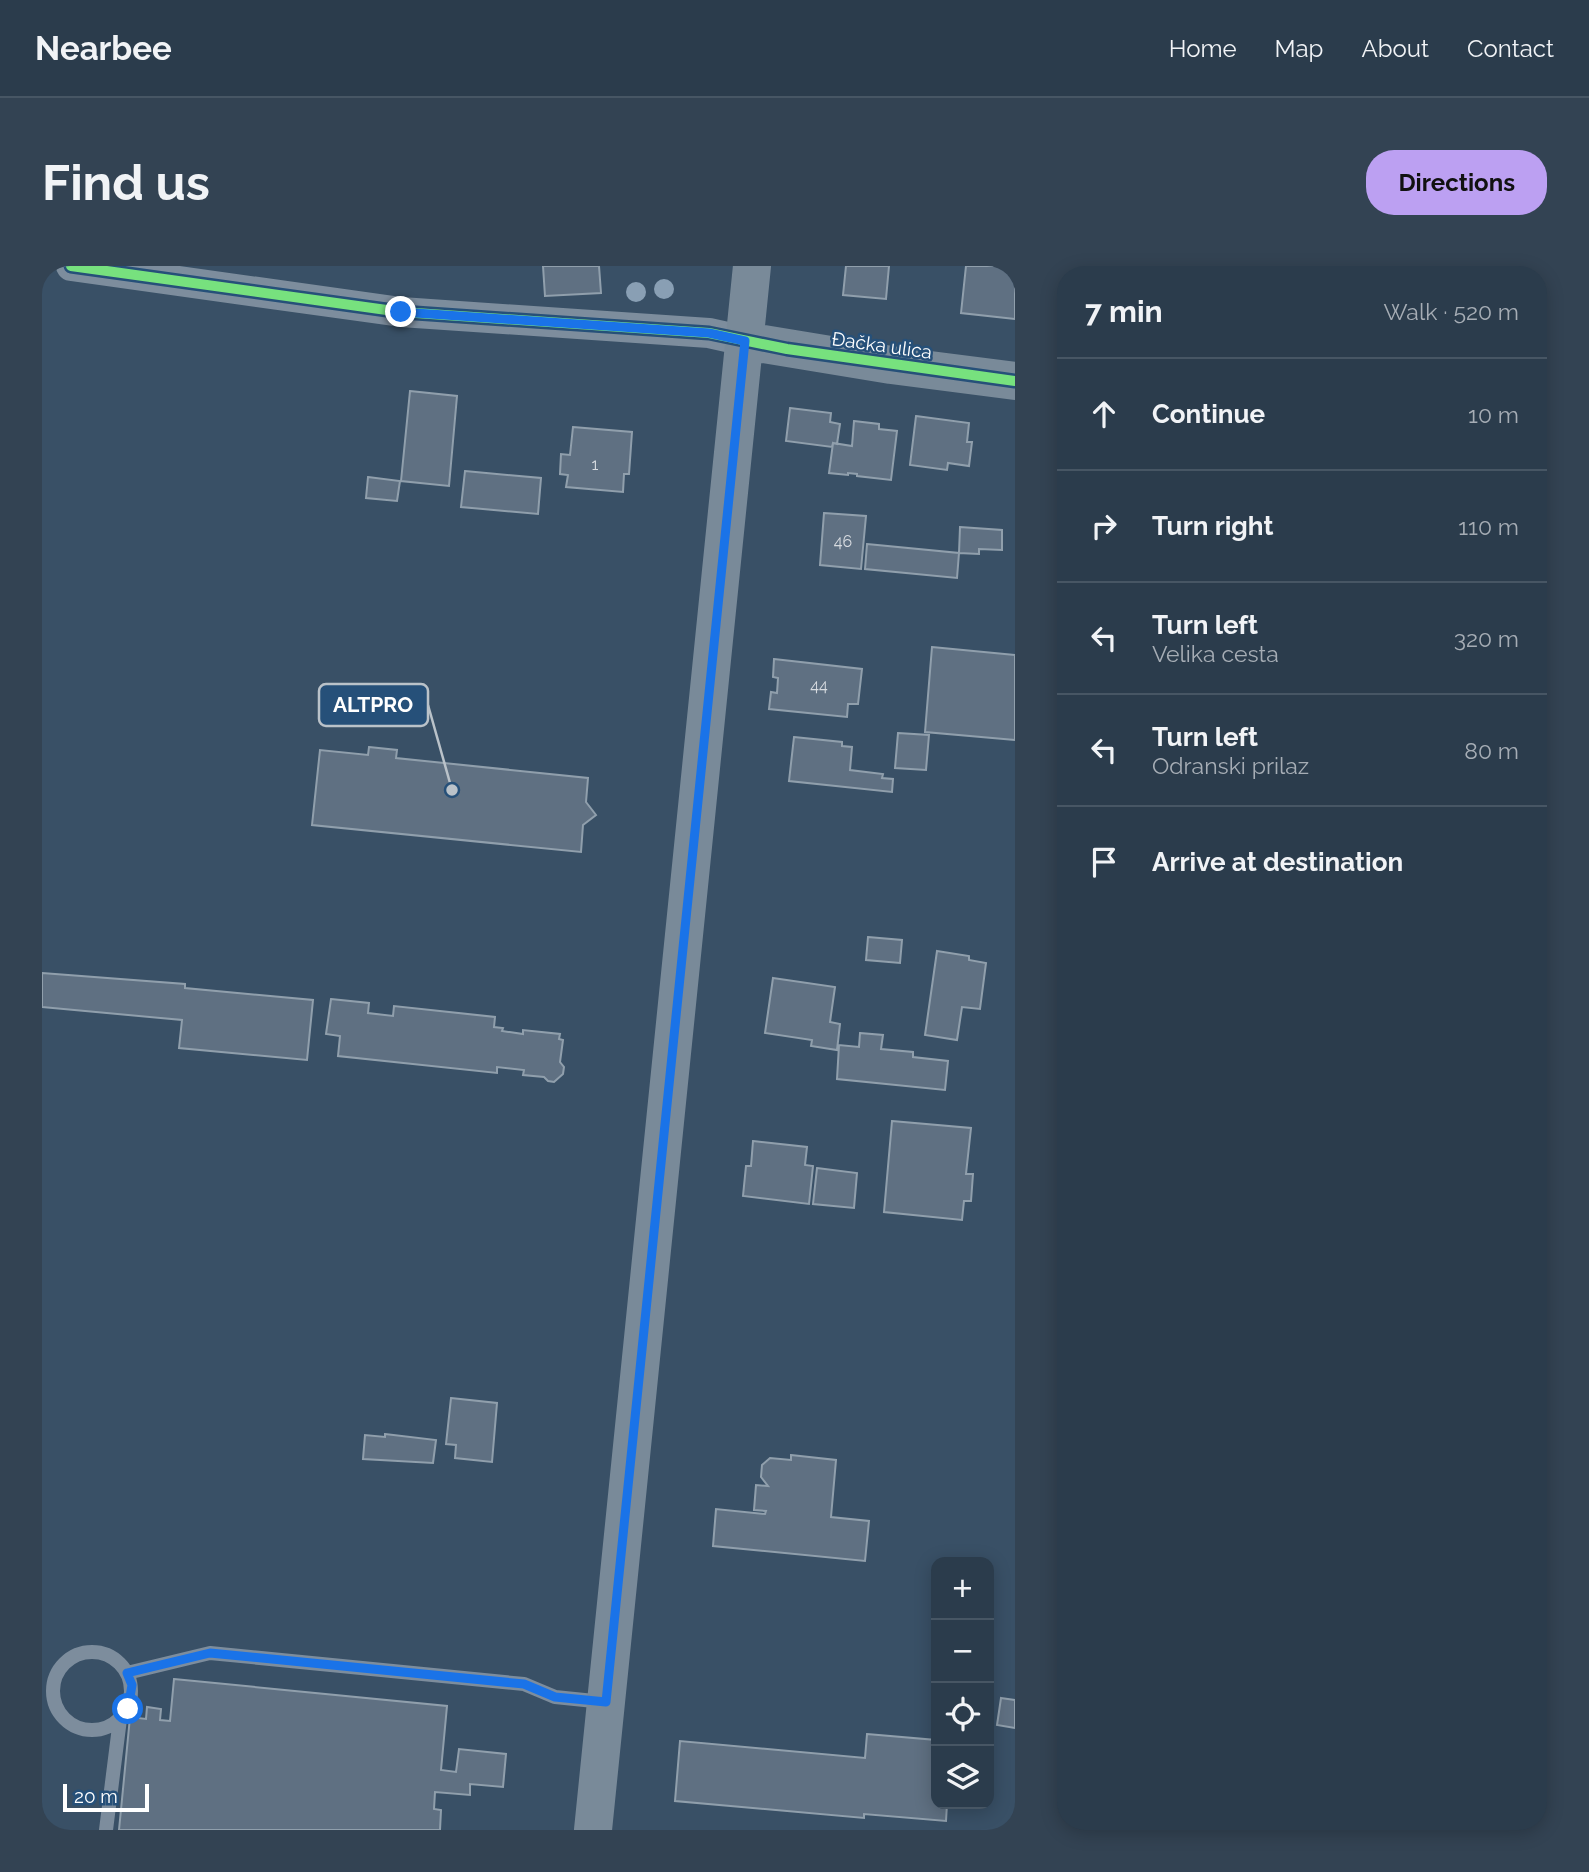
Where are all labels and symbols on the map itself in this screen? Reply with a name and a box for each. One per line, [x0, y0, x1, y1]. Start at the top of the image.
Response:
route end [385, 296, 416, 327]
street label: Đačka ulica [830, 327, 934, 363]
house number: 1 [592, 455, 599, 474]
house number: 46 [834, 532, 852, 551]
house number: 44 [810, 676, 828, 695]
callout: ALTPRO [319, 684, 428, 726]
text: ALTPRO [333, 692, 413, 717]
route start [112, 1693, 143, 1724]
scale bar [63, 1781, 149, 1813]

